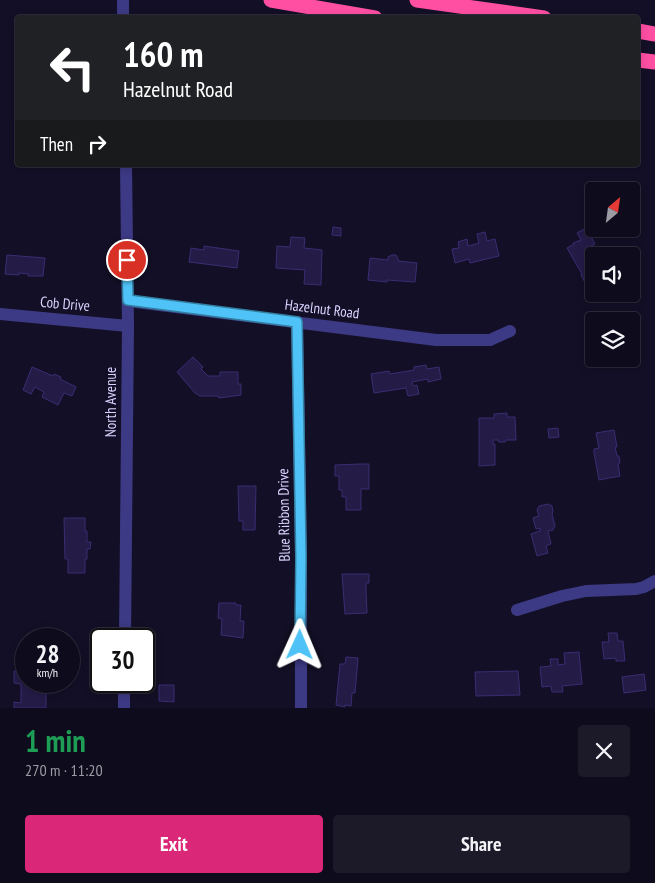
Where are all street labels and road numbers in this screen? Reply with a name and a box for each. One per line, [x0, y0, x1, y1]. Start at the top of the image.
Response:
street label: Cob Drive [39, 292, 91, 315]
street label: Hazelnut Road [284, 295, 360, 323]
street label: North Avenue [101, 367, 120, 437]
street label: Blue Ribbon Drive [273, 468, 294, 562]

